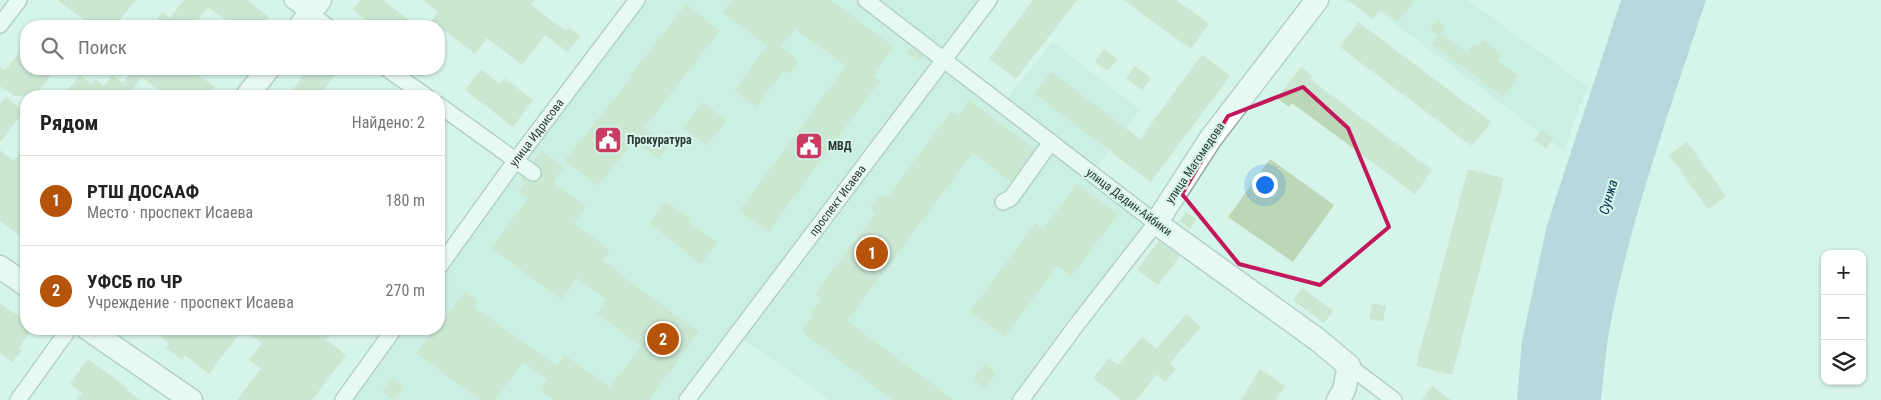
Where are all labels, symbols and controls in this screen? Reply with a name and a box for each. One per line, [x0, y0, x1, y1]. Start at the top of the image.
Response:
search box [20, 20, 445, 75]
icon: search [38, 34, 66, 62]
text: Поиск [78, 36, 127, 59]
street label: улица Идрисова [507, 96, 567, 169]
text: Рядом [40, 111, 99, 135]
text: Найдено: 2 [352, 113, 425, 132]
street label: улица Магомедова [1163, 120, 1227, 206]
public building icon: Прокуратура [593, 125, 623, 155]
public building icon: МВД [794, 131, 824, 161]
place label: Прокуратура [627, 133, 692, 147]
place label: МВД [828, 139, 852, 153]
street label: проспект Исаева [806, 162, 869, 239]
street label: улица Дадин-Айбики [1083, 165, 1175, 239]
your location [1252, 172, 1278, 198]
water label: Сунжа [1595, 178, 1621, 216]
text: РТШ ДОСААФ [87, 180, 199, 203]
text: 1 [52, 191, 60, 210]
text: 180 m [386, 191, 425, 210]
text: Место · проспект Исаева [87, 203, 253, 222]
pin: 1 [856, 234, 888, 272]
map controls [1821, 250, 1866, 385]
button: + [1821, 250, 1866, 295]
text: УФСБ по ЧР [87, 270, 183, 293]
text: 2 [52, 281, 60, 300]
text: 270 m [386, 281, 425, 300]
text: Учреждение · проспект Исаева [87, 293, 294, 312]
button: − [1821, 295, 1866, 340]
pin: 2 [647, 320, 679, 358]
button: layers [1821, 340, 1866, 385]

